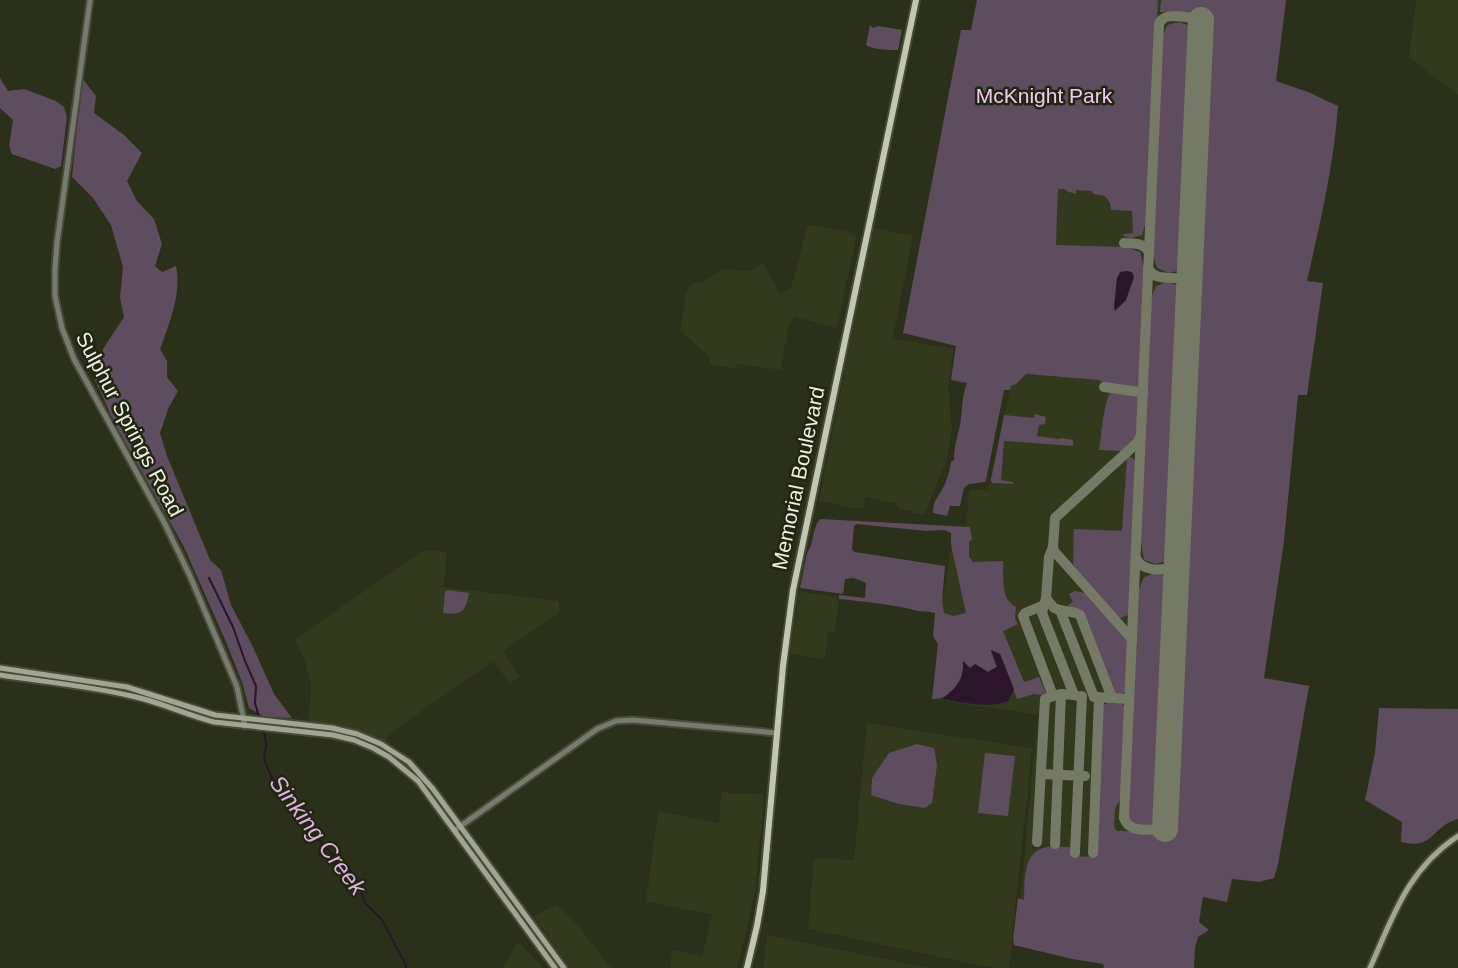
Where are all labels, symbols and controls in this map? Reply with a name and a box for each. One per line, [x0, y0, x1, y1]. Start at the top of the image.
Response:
park label: McKnight Park [976, 84, 1113, 107]
street label: Sulphur Springs Road [72, 328, 188, 520]
street label: Memorial Boulevard [767, 384, 829, 572]
water label: Sinking Creek [265, 770, 372, 901]

